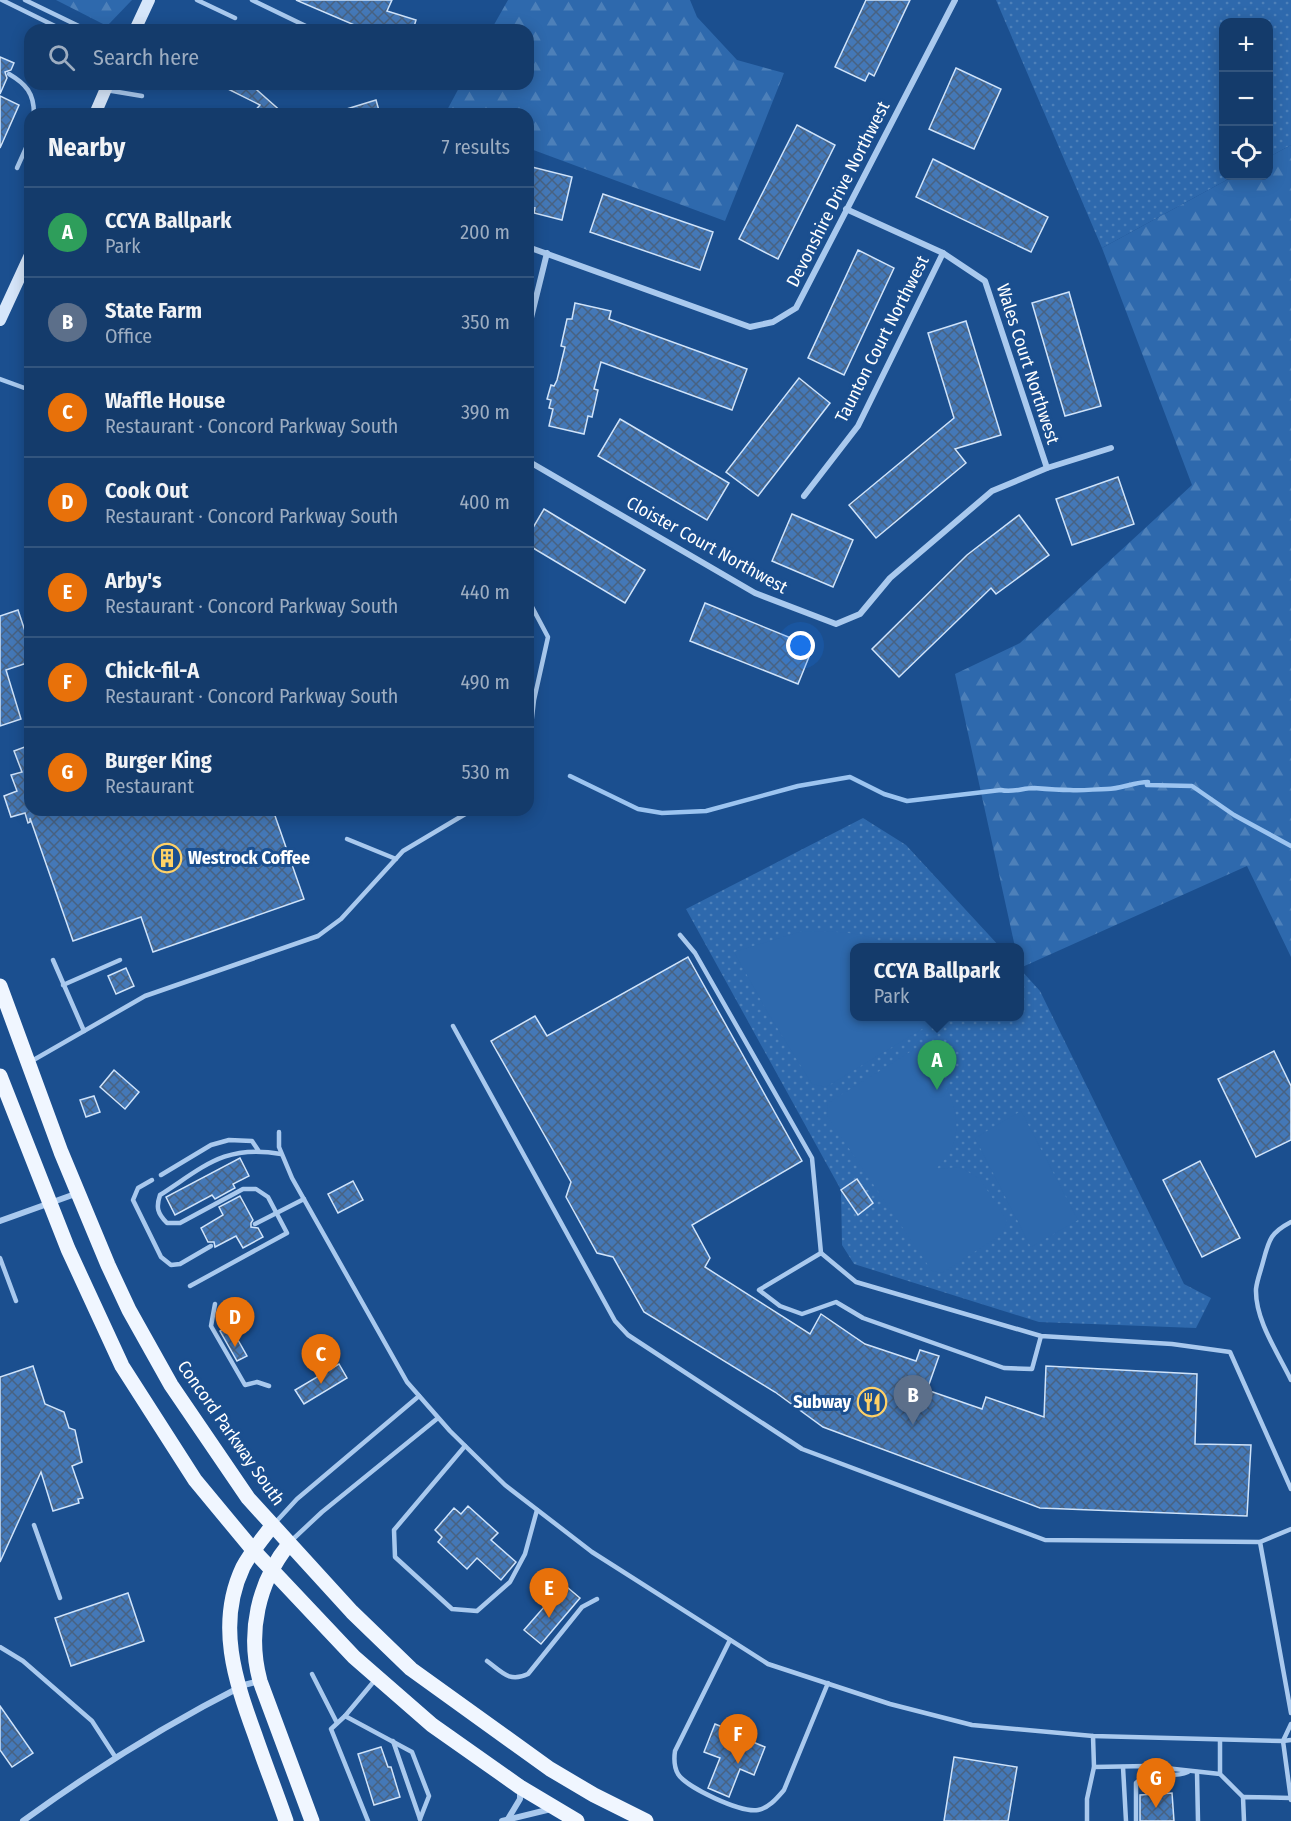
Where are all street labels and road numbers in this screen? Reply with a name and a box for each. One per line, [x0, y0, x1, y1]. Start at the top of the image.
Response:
street label: Devonshire Drive Northwest [782, 97, 894, 291]
street label: Taunton Court Northwest [830, 252, 934, 426]
street label: Wales Court Northwest [992, 281, 1064, 447]
street label: Cloister Court Northwest [623, 492, 791, 598]
street label: Concord Parkway South [173, 1356, 289, 1510]

